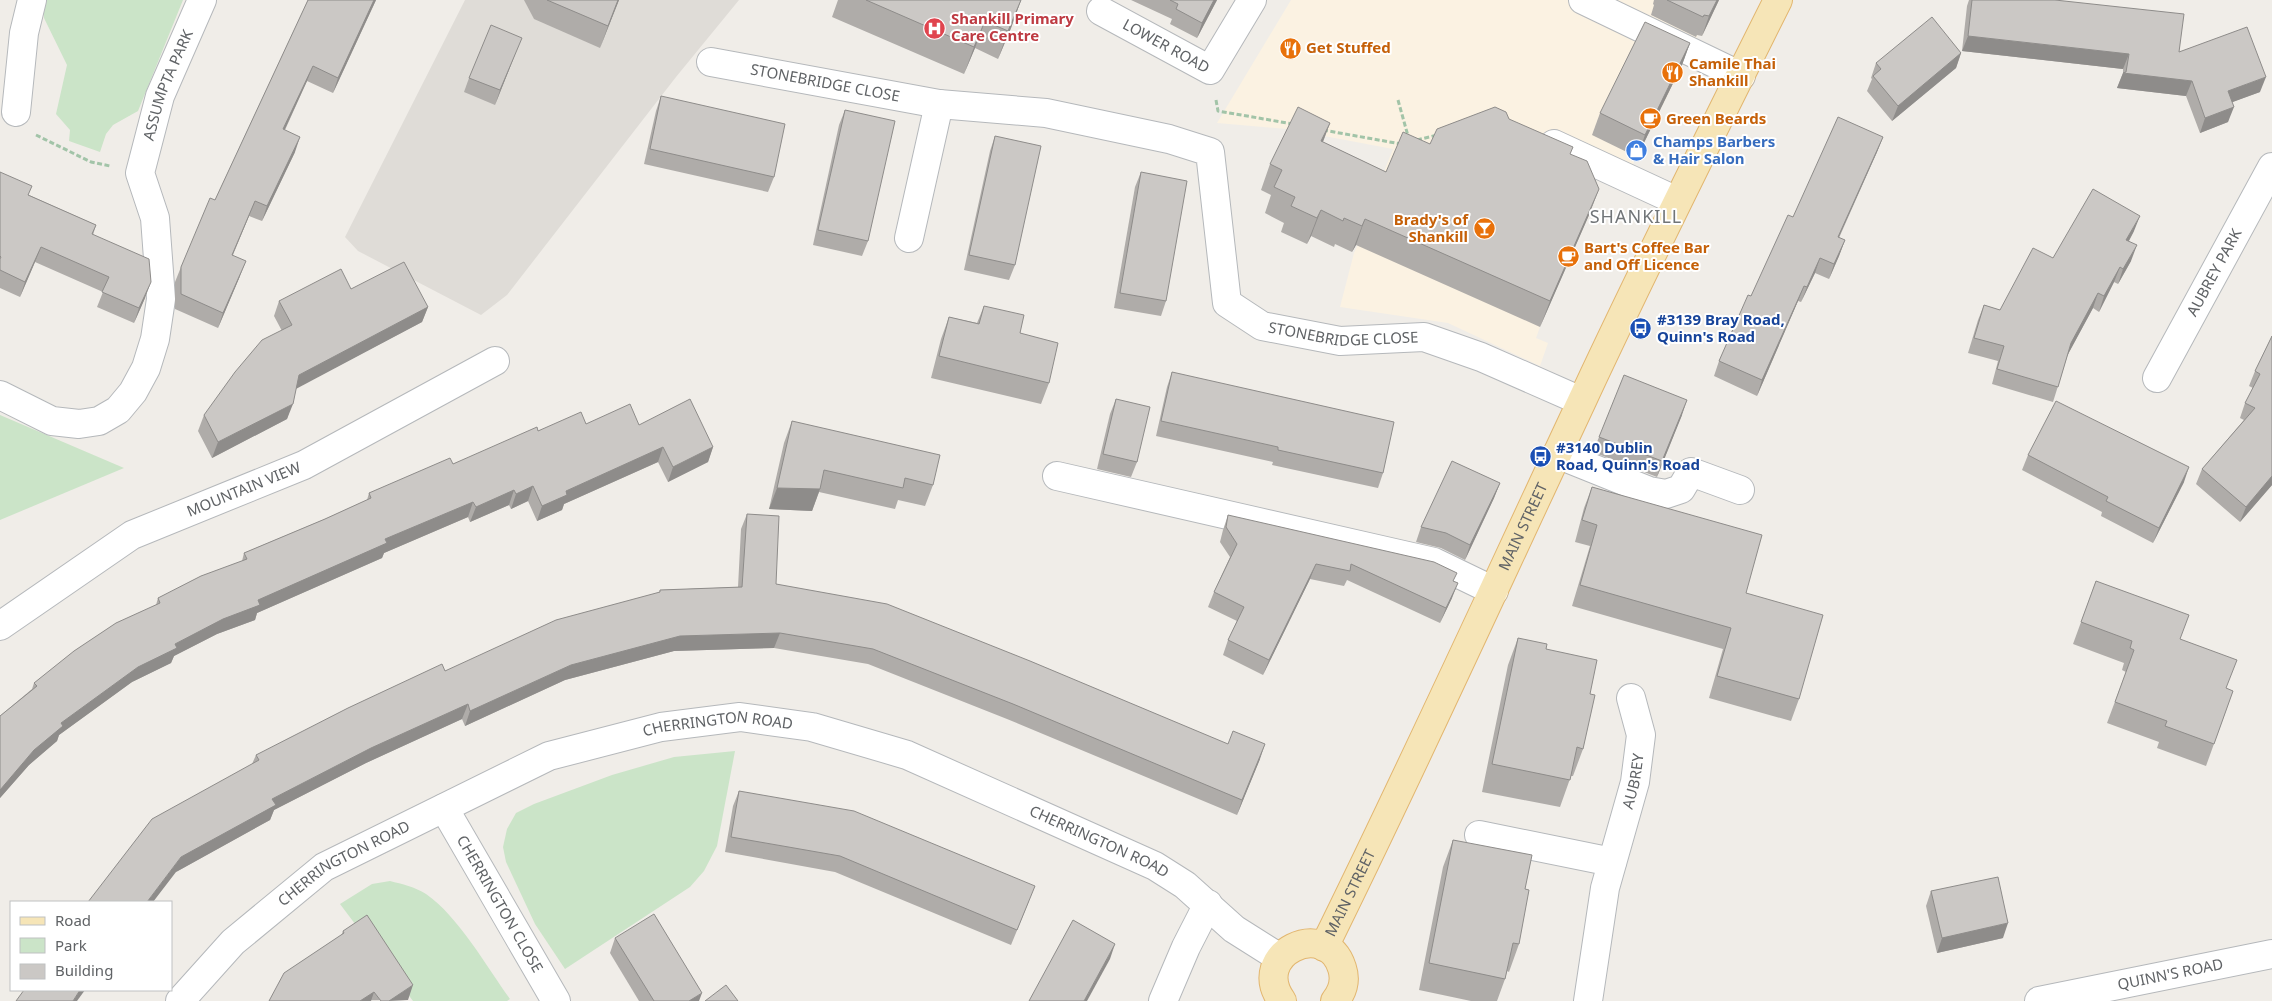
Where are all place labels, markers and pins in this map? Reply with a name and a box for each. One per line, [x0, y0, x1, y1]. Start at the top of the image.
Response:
place label: Shankill Primary Care Centre [951, 8, 1074, 45]
hospital icon: Shankill Primary Care Centre [923, 16, 947, 40]
restaurant icon: Get Stuffed [1278, 36, 1302, 60]
place label: Get Stuffed [1306, 37, 1391, 57]
place label: Camile Thai Shankill [1689, 53, 1776, 90]
restaurant icon: Camile Thai Shankill [1661, 61, 1685, 85]
cafe icon: Green Beards [1638, 107, 1662, 131]
place label: Green Beards [1666, 108, 1766, 128]
place label: Champs Barbers & Hair Salon [1653, 131, 1775, 168]
shop icon: Champs Barbers & Hair Salon [1625, 139, 1649, 163]
place label: Brady's of Shankill [1394, 209, 1469, 246]
bar icon: Brady's of Shankill [1472, 217, 1496, 241]
place label: Bart's Coffee Bar and Off Licence [1584, 237, 1710, 274]
cafe icon: Bart's Coffee Bar and Off Licence [1556, 245, 1580, 269]
place label: #3139 Bray Road, Quinn's Road [1657, 309, 1785, 346]
bus stop icon: #3139 Bray Road, Quinn's Road [1629, 317, 1653, 341]
place label: #3140 Dublin Road, Quinn's Road [1556, 437, 1700, 474]
bus stop icon: #3140 Dublin Road, Quinn's Road [1528, 445, 1552, 469]

